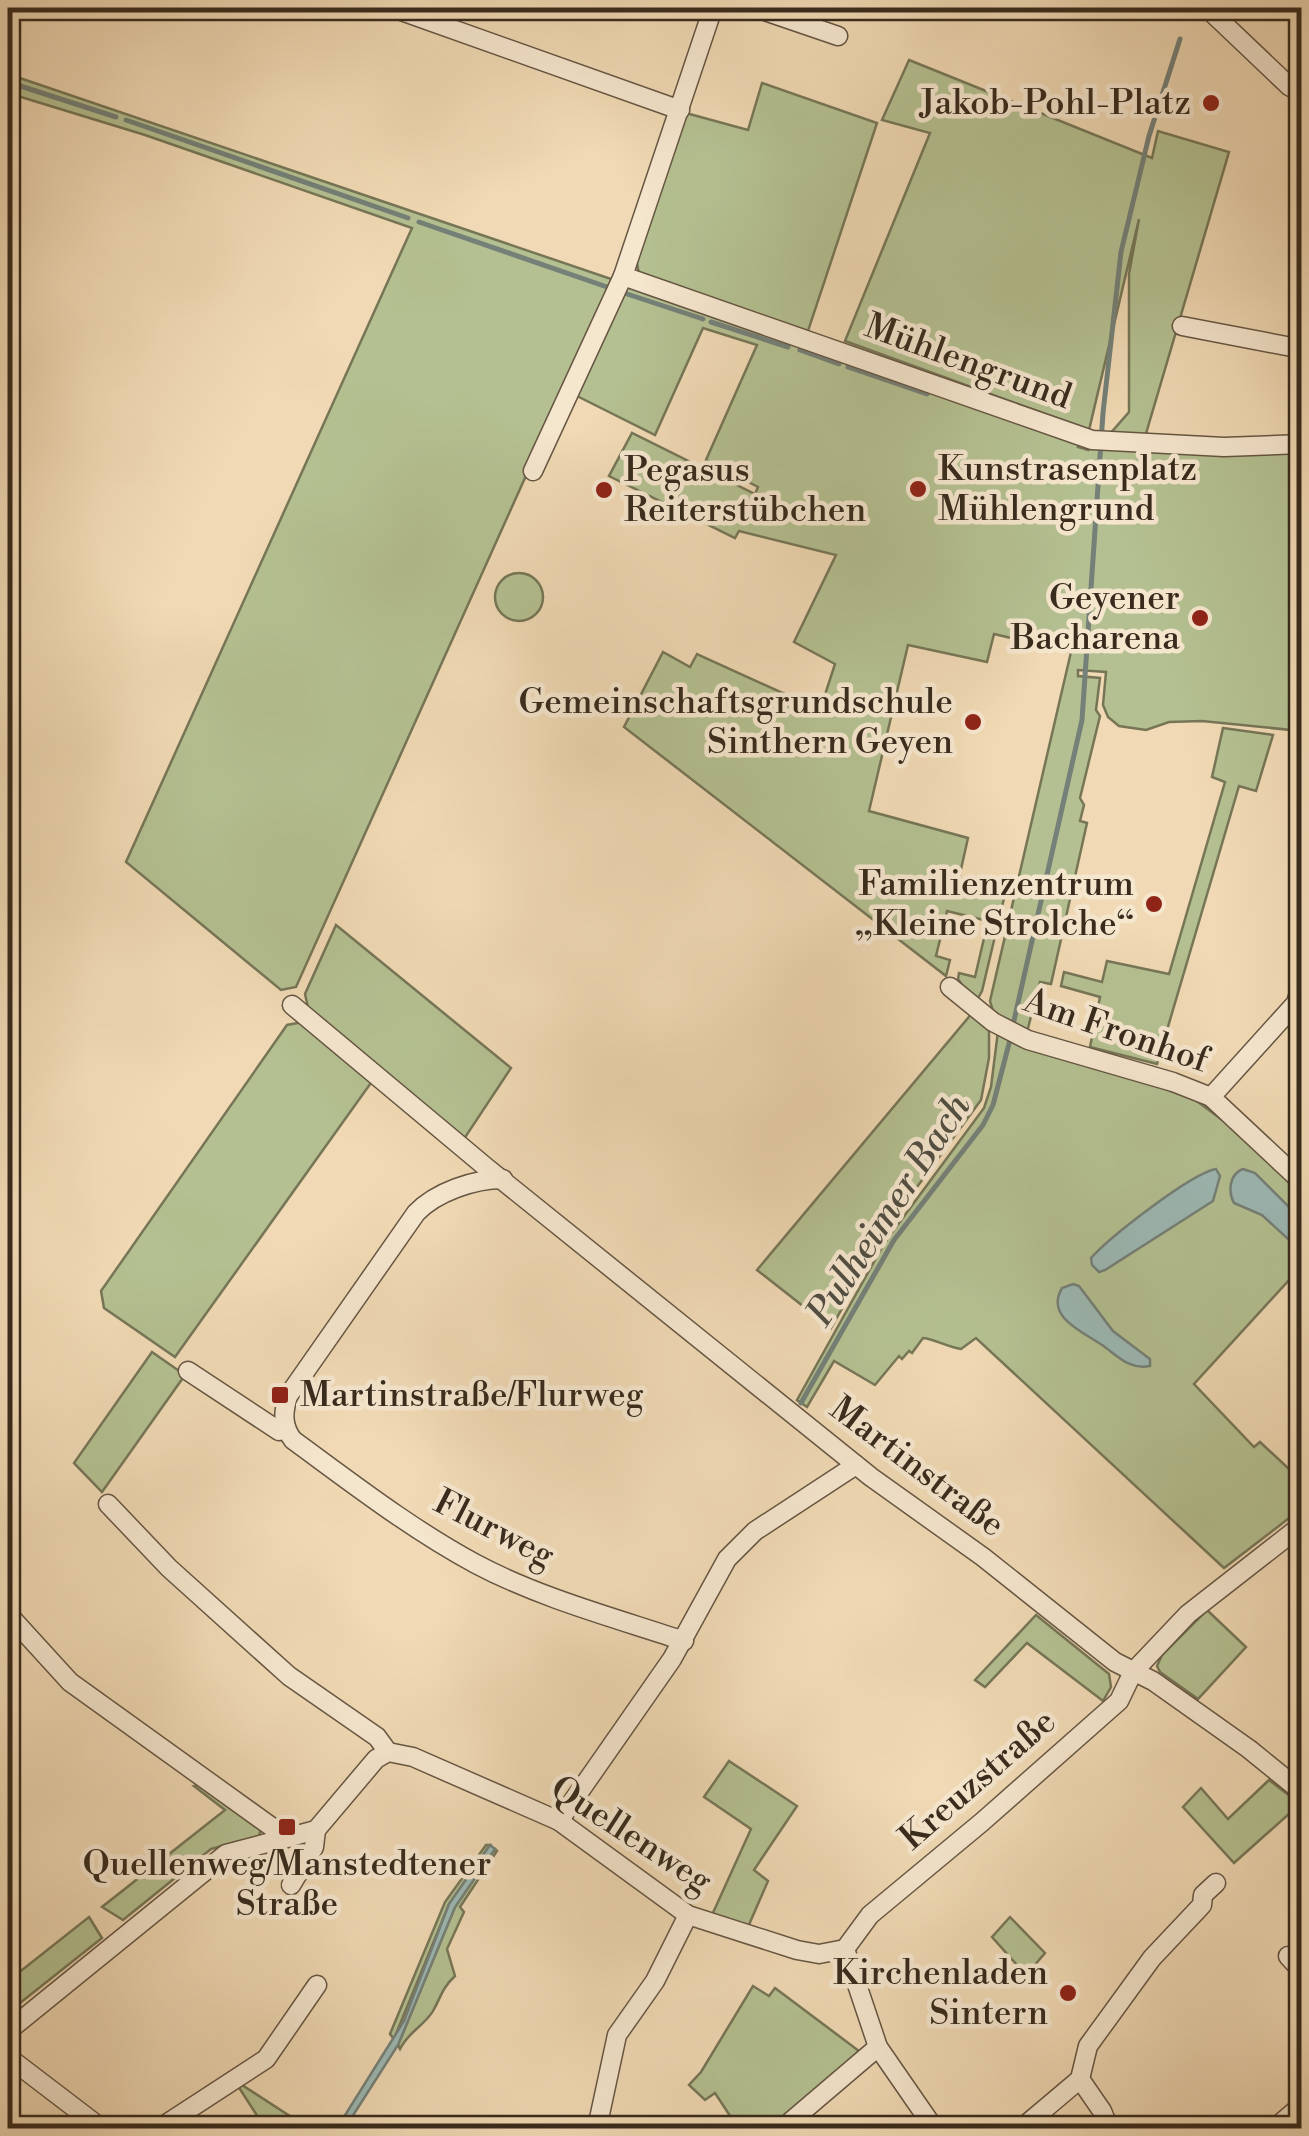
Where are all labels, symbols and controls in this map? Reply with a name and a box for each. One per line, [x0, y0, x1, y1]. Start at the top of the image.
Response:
place label: Jakob-Pohl-Platz [918, 82, 1191, 125]
marker: Jakob-Pohl-Platz [1200, 92, 1222, 114]
street label: Mühlengrund [859, 305, 1077, 419]
place label: Kunstrasenplatz Mühlengrund [938, 448, 1197, 531]
place label: Pegasus Reiterstübchen [624, 449, 866, 532]
marker: Kunstrasenplatz Mühlengrund [907, 478, 929, 500]
marker: Pegasus Reiterstübchen [593, 479, 615, 501]
place label: Geyener Bacharena [1010, 577, 1180, 660]
marker: Geyener Bacharena [1189, 607, 1211, 629]
place label: Gemeinschaftsgrundschule Sinthern Geyen [519, 681, 953, 764]
marker: Gemeinschaftsgrundschule Sinthern Geyen [962, 711, 984, 733]
place label: Familienzentrum „Kleine Strolche“ [855, 863, 1134, 946]
marker: Familienzentrum „Kleine Strolche“ [1143, 893, 1165, 915]
street label: Am Fronhof [1017, 979, 1215, 1083]
water label: Pulheimer Bach [796, 1085, 982, 1335]
place label: Martinstraße/Flurweg [300, 1374, 644, 1417]
marker: Martinstraße/Flurweg [269, 1384, 291, 1406]
street label: Martinstraße [821, 1387, 1013, 1547]
street label: Flurweg [427, 1480, 561, 1578]
street label: Kreuzstraße [891, 1701, 1065, 1859]
street label: Quellenweg [542, 1767, 720, 1903]
marker: Quellenweg/Manstedtener Straße [276, 1816, 298, 1838]
place label: Quellenweg/Manstedtener Straße [83, 1843, 491, 1926]
place label: Kirchenladen Sintern [833, 1952, 1048, 2035]
marker: Kirchenladen Sintern [1057, 1982, 1079, 2004]

